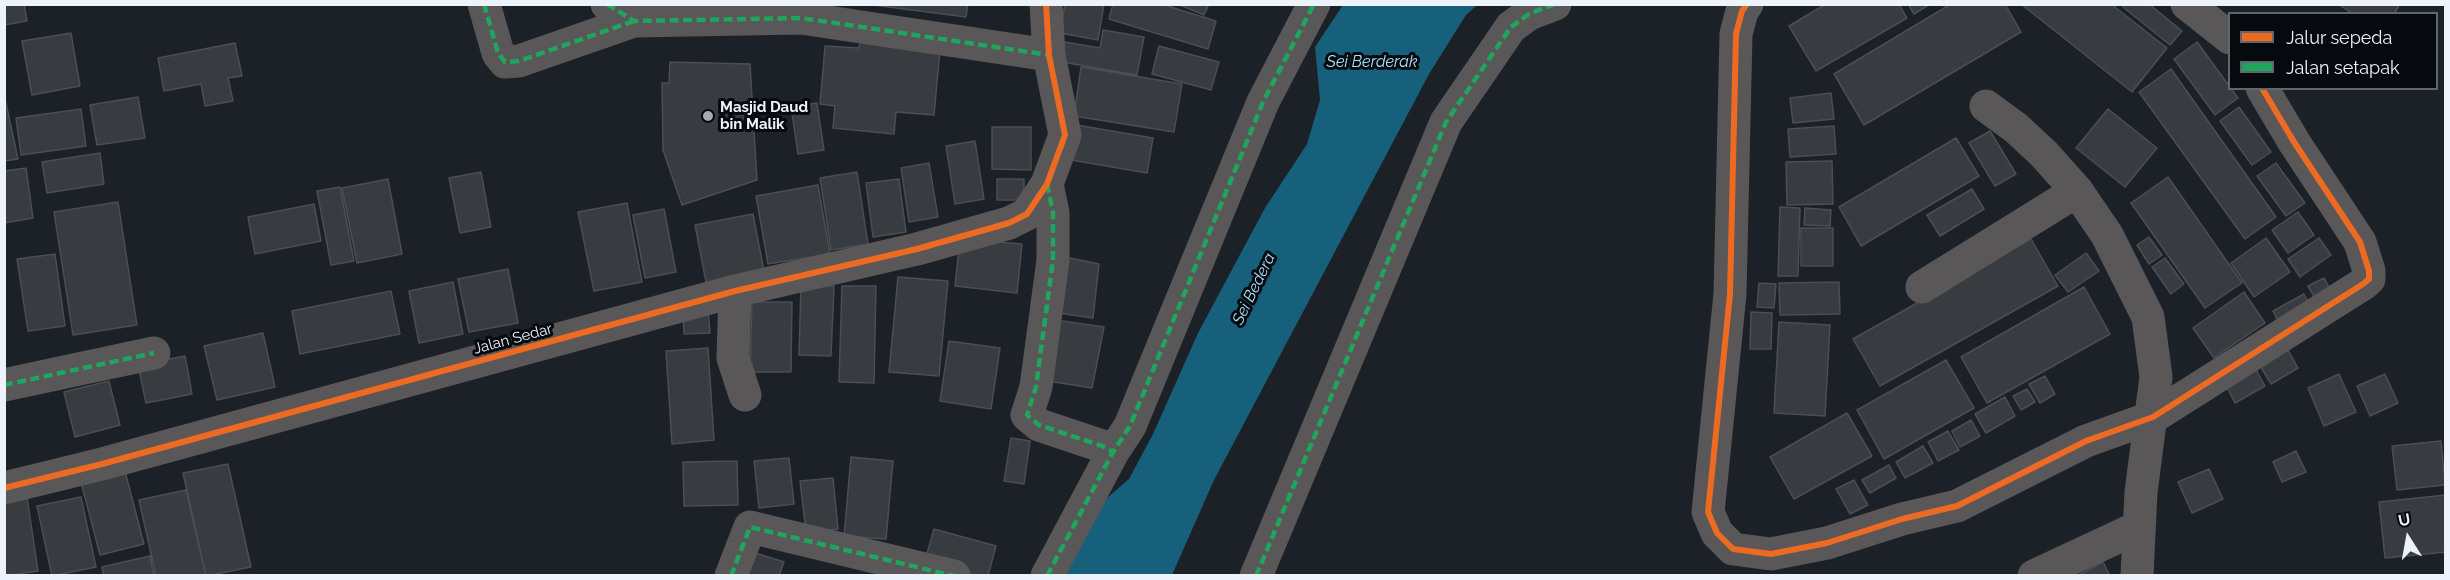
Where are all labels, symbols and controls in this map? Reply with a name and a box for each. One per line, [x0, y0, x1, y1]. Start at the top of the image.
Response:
legend [2228, 12, 2438, 90]
text: Jalur sepeda [2286, 27, 2392, 48]
water label: Sei Berderak [1327, 52, 1417, 72]
text: Jalan setapak [2286, 57, 2400, 78]
place label: Masjid Daud bin Malik [720, 98, 808, 133]
marker: Masjid Daud bin Malik [701, 109, 715, 123]
water label: Sei Bedera [1228, 250, 1280, 328]
street label: Jalan Sedar [472, 320, 554, 358]
north arrow [2378, 508, 2438, 568]
text: U [2397, 509, 2412, 530]

